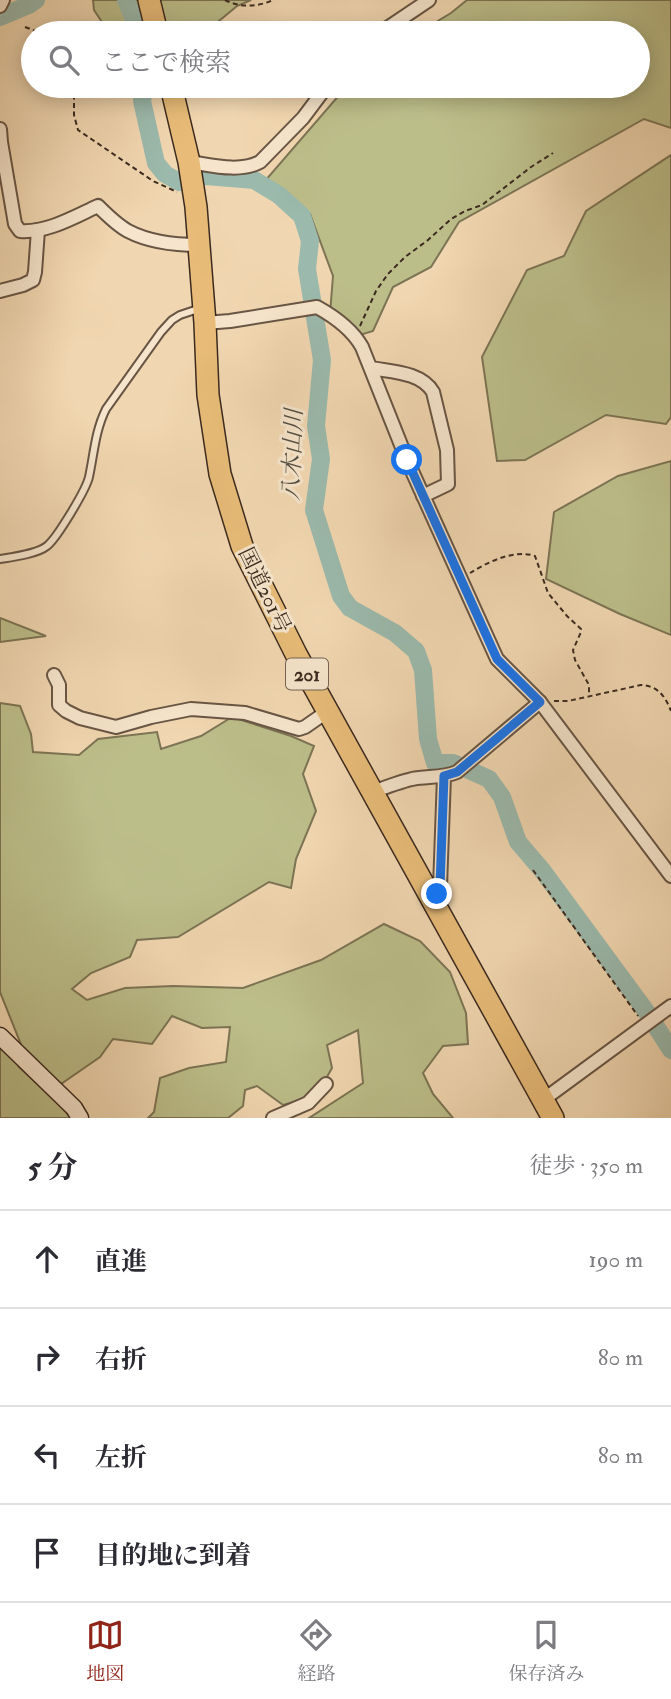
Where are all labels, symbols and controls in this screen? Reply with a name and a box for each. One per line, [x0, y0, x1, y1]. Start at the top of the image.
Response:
search box [21, 21, 650, 98]
icon: search [45, 41, 83, 79]
text: ここで検索 [101, 47, 231, 79]
water label: 八木山川 [276, 406, 309, 501]
route start [391, 444, 422, 475]
street label: 国道201号 [232, 543, 297, 637]
road number: 201 [286, 659, 328, 690]
route end [421, 878, 452, 909]
text: 5 分 [28, 1149, 78, 1186]
text: 徒歩 · 350 m [530, 1151, 643, 1180]
icon: ahead [28, 1240, 66, 1278]
text: 190 m [589, 1245, 643, 1274]
text: 直進 [95, 1246, 147, 1278]
icon: right [28, 1338, 66, 1376]
text: 80 m [598, 1343, 643, 1372]
text: 右折 [95, 1344, 147, 1376]
icon: left [28, 1436, 66, 1474]
text: 80 m [598, 1441, 643, 1470]
text: 左折 [95, 1442, 147, 1474]
icon: arrive [28, 1534, 66, 1572]
text: 目的地に到着 [95, 1540, 251, 1572]
tab: 地図 [86, 1616, 125, 1686]
tab: 経路 [297, 1616, 336, 1686]
tab: 保存済み [508, 1616, 585, 1686]

